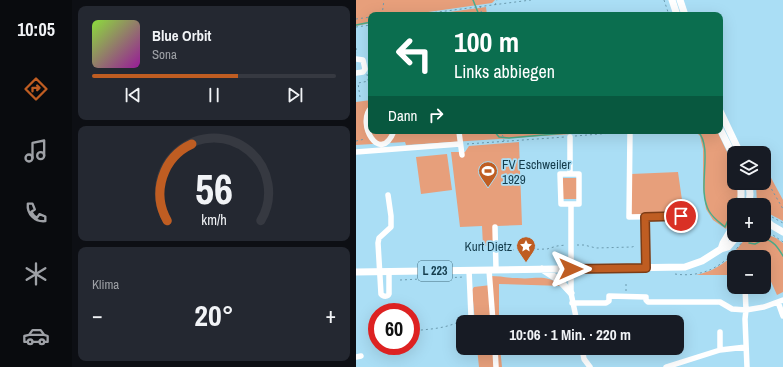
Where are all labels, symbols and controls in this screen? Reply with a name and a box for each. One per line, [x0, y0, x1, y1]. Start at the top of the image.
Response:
text: 10:05 [17, 17, 55, 42]
text: 100 m [454, 23, 519, 61]
text: Blue Orbit [152, 25, 211, 46]
icon: left [388, 28, 440, 80]
text: Sona [152, 46, 177, 63]
text: Links abbiegen [454, 59, 555, 84]
icon: directions [22, 75, 50, 103]
icon: previous [122, 84, 144, 106]
icon: pause [203, 84, 225, 106]
icon: next [284, 84, 306, 106]
icon: right [425, 104, 447, 126]
text: Dann [388, 105, 417, 126]
icon: music [22, 137, 50, 165]
map controls [727, 146, 771, 294]
button: layers [727, 146, 771, 190]
place label: FV Eschweiler 1929 [502, 156, 571, 188]
sports icon: FV Eschweiler 1929 [477, 160, 499, 188]
text: 56 [195, 161, 233, 217]
button: + [727, 198, 771, 242]
icon: phone [22, 199, 50, 227]
pin [664, 199, 698, 233]
icon: arrive [670, 205, 692, 227]
text: km/h [201, 210, 227, 229]
place icon: Kurt Dietz [515, 235, 537, 263]
place label: Kurt Dietz [465, 238, 512, 255]
position arrow [550, 248, 592, 290]
button: − [727, 250, 771, 294]
icon: climate [22, 260, 50, 288]
road number: L 223 [418, 261, 452, 281]
text: Klima [92, 276, 119, 293]
text: 20° [194, 295, 234, 335]
text: − [92, 300, 103, 330]
text: + [325, 300, 336, 330]
speed limit sign: 60 [368, 303, 420, 355]
icon: car [22, 322, 50, 350]
text: 10:06 · 1 Min. · 220 m [509, 324, 631, 345]

